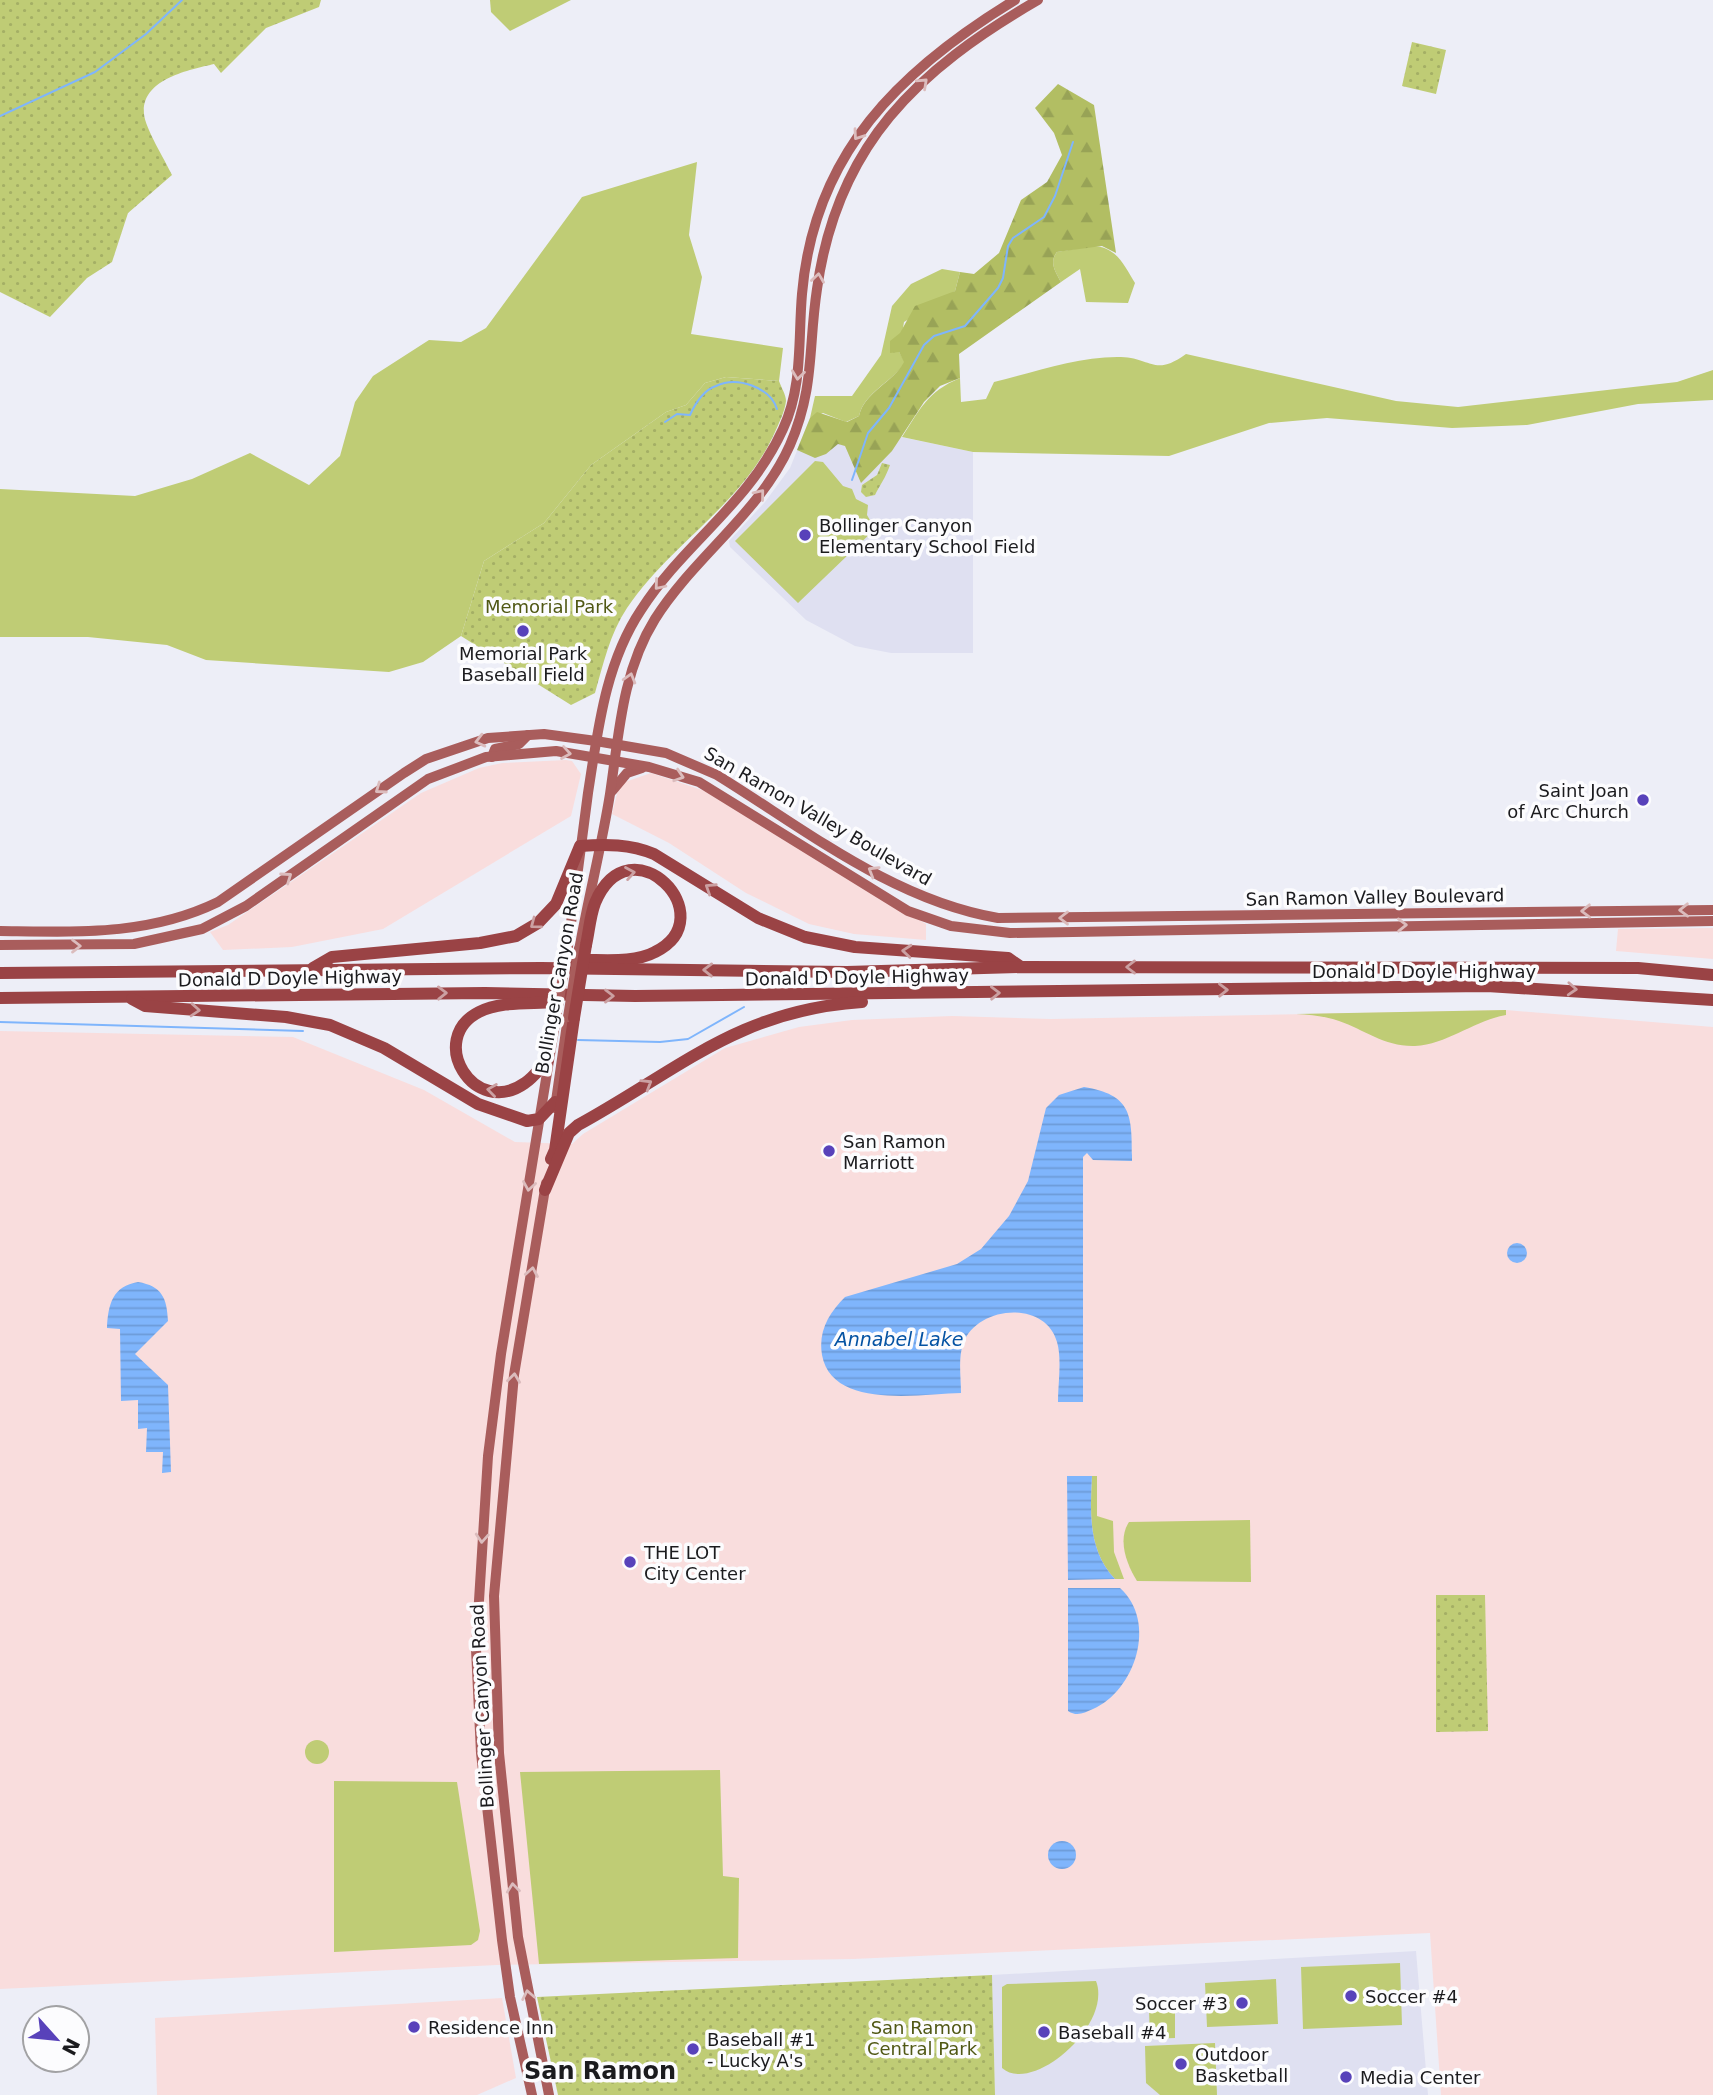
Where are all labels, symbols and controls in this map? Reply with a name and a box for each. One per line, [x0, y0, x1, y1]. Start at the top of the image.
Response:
one-way arrow [915, 79, 928, 91]
one-way arrow [854, 127, 867, 140]
one-way arrow [811, 272, 826, 284]
one-way arrow [790, 369, 805, 381]
one-way arrow [752, 489, 765, 501]
place label: Bollinger Canyon Elementary School Field [819, 515, 1035, 557]
marker: Bollinger Canyon Elementary School Field [797, 527, 813, 543]
one-way arrow [655, 577, 667, 590]
park label: Memorial Park [485, 596, 614, 617]
marker: Memorial Park Baseball Field [515, 623, 531, 639]
place label: Memorial Park Baseball Field [459, 643, 588, 685]
one-way arrow [621, 672, 636, 684]
one-way arrow [474, 732, 486, 747]
street label: San Ramon Valley Boulevard [701, 742, 935, 890]
one-way arrow [560, 745, 572, 760]
one-way arrow [673, 768, 685, 782]
place label: Saint Joan of Arc Church [1507, 780, 1629, 822]
one-way arrow [375, 781, 388, 793]
marker: Saint Joan of Arc Church [1635, 792, 1651, 808]
one-way arrow [624, 866, 636, 881]
one-way arrow [867, 866, 880, 879]
street label: Bollinger Canyon Road [531, 871, 587, 1075]
one-way arrow [279, 873, 292, 885]
one-way arrow [704, 883, 717, 896]
street label: San Ramon Valley Boulevard [1245, 884, 1505, 910]
one-way arrow [1678, 902, 1688, 918]
one-way arrow [1580, 903, 1591, 919]
one-way arrow [1059, 910, 1069, 926]
one-way arrow [530, 916, 543, 928]
one-way arrow [1397, 917, 1408, 933]
one-way arrow [71, 938, 82, 954]
one-way arrow [901, 944, 912, 959]
one-way arrow [1125, 959, 1135, 975]
street label: Donald D Doyle Highway [1312, 961, 1536, 982]
one-way arrow [703, 963, 714, 978]
street label: Donald D Doyle Highway [745, 965, 970, 989]
street label: Donald D Doyle Highway [178, 966, 403, 990]
one-way arrow [1217, 982, 1228, 997]
one-way arrow [1567, 982, 1578, 997]
one-way arrow [437, 985, 448, 1001]
one-way arrow [990, 985, 1001, 1000]
one-way arrow [604, 988, 615, 1004]
one-way arrow [190, 1002, 201, 1017]
one-way arrow [639, 1079, 652, 1092]
one-way arrow [486, 1082, 498, 1097]
place label: San Ramon Marriott [843, 1131, 946, 1173]
marker: San Ramon Marriott [821, 1143, 837, 1159]
one-way arrow [521, 1181, 536, 1192]
one-way arrow [523, 1266, 538, 1278]
water label: Annabel Lake [833, 1328, 963, 1350]
one-way arrow [507, 1372, 522, 1384]
one-way arrow [475, 1533, 490, 1544]
place label: THE LOT City Center [643, 1542, 746, 1584]
marker: THE LOT City Center [622, 1554, 638, 1570]
street label: Bollinger Canyon Road [466, 1603, 498, 1809]
one-way arrow [506, 1882, 521, 1893]
place label: Soccer #4 [1365, 1986, 1458, 2007]
marker: Soccer #4 [1343, 1988, 1359, 2004]
one-way arrow [521, 1989, 536, 2001]
place label: Soccer #3 [1135, 1993, 1228, 2014]
marker: Soccer #3 [1234, 1995, 1250, 2011]
north arrow [21, 2004, 91, 2074]
place label: Residence Inn [428, 2017, 554, 2038]
park label: San Ramon Central Park [867, 2017, 978, 2059]
marker: Residence Inn [406, 2019, 422, 2035]
place label: Baseball #4 [1058, 2022, 1167, 2043]
marker: Baseball #4 [1036, 2024, 1052, 2040]
place label: Baseball #1 - Lucky A's [707, 2029, 816, 2071]
text: N [58, 2035, 85, 2059]
marker: Baseball #1 - Lucky A's [685, 2041, 701, 2057]
place label: Outdoor Basketball [1195, 2044, 1288, 2086]
marker: Outdoor Basketball [1173, 2056, 1189, 2072]
district label: San Ramon [524, 2057, 676, 2085]
place label: Media Center [1360, 2067, 1481, 2088]
marker: Media Center [1338, 2069, 1354, 2085]

